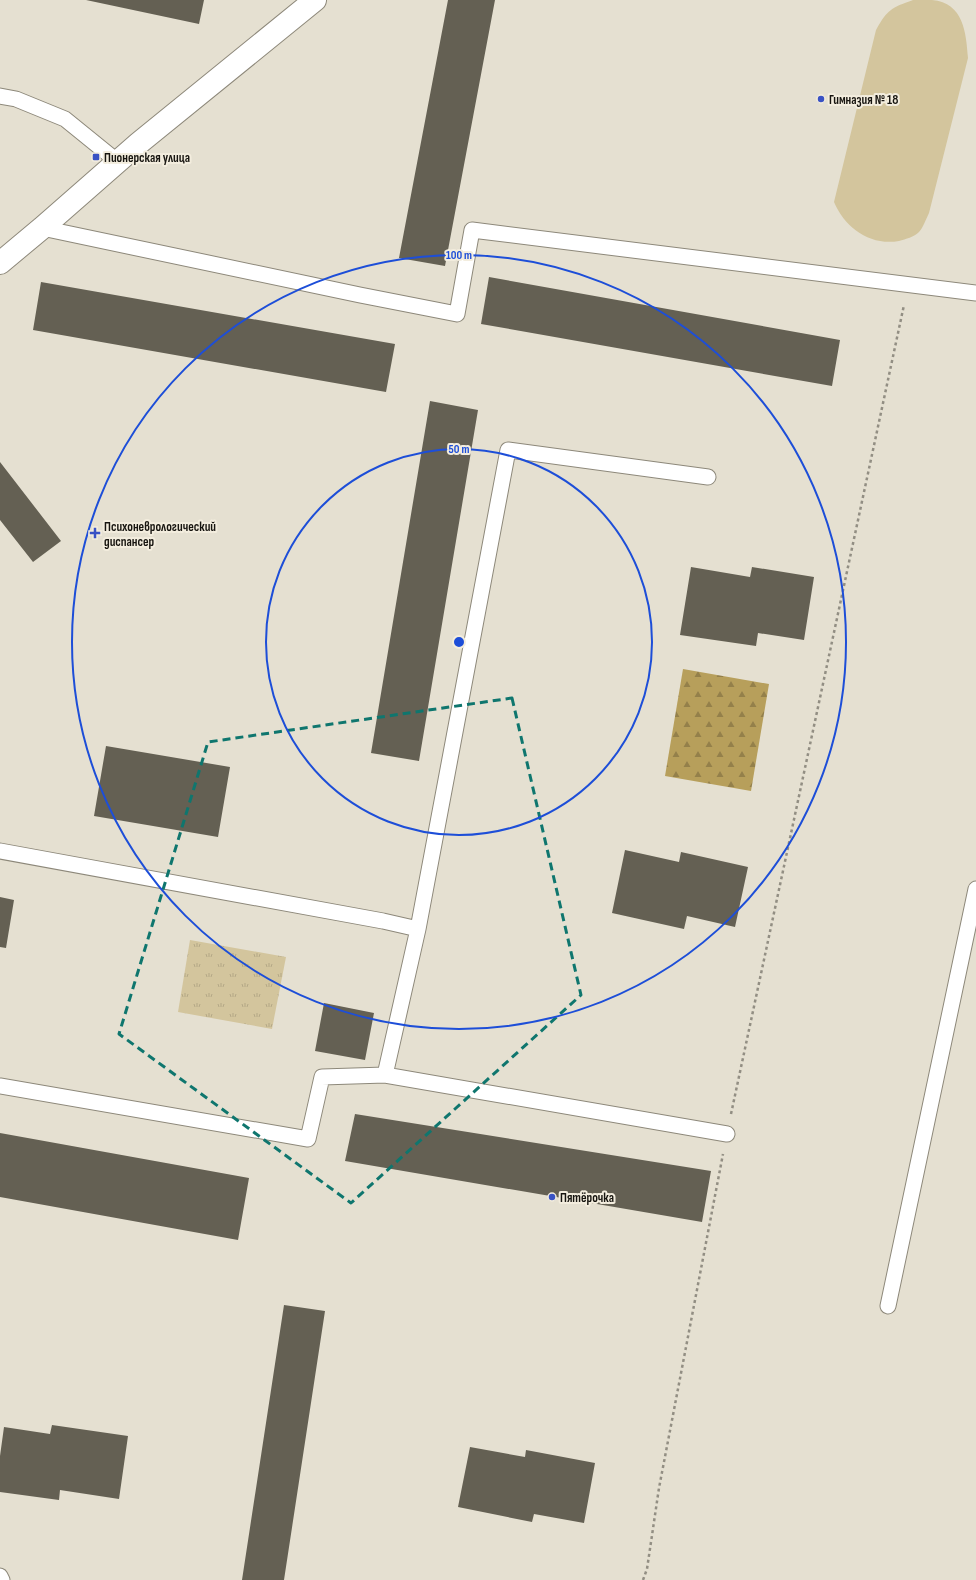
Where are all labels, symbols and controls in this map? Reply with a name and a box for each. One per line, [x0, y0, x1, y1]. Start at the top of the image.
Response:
place label: Гимназия № 18 [829, 92, 898, 108]
marker: Гимназия № 18 [816, 94, 826, 104]
place label: Пионерская улица [104, 150, 190, 166]
marker: Пионерская улица [91, 152, 101, 162]
text: 100 m [446, 248, 472, 263]
text: 50 m [449, 442, 469, 457]
place label: Психоневрологический диспансер [104, 519, 216, 550]
marker: Психоневрологический диспансер [89, 527, 101, 539]
centre of rings [452, 635, 466, 649]
place label: Пятёрочка [560, 1190, 614, 1206]
marker: Пятёрочка [547, 1192, 557, 1202]

